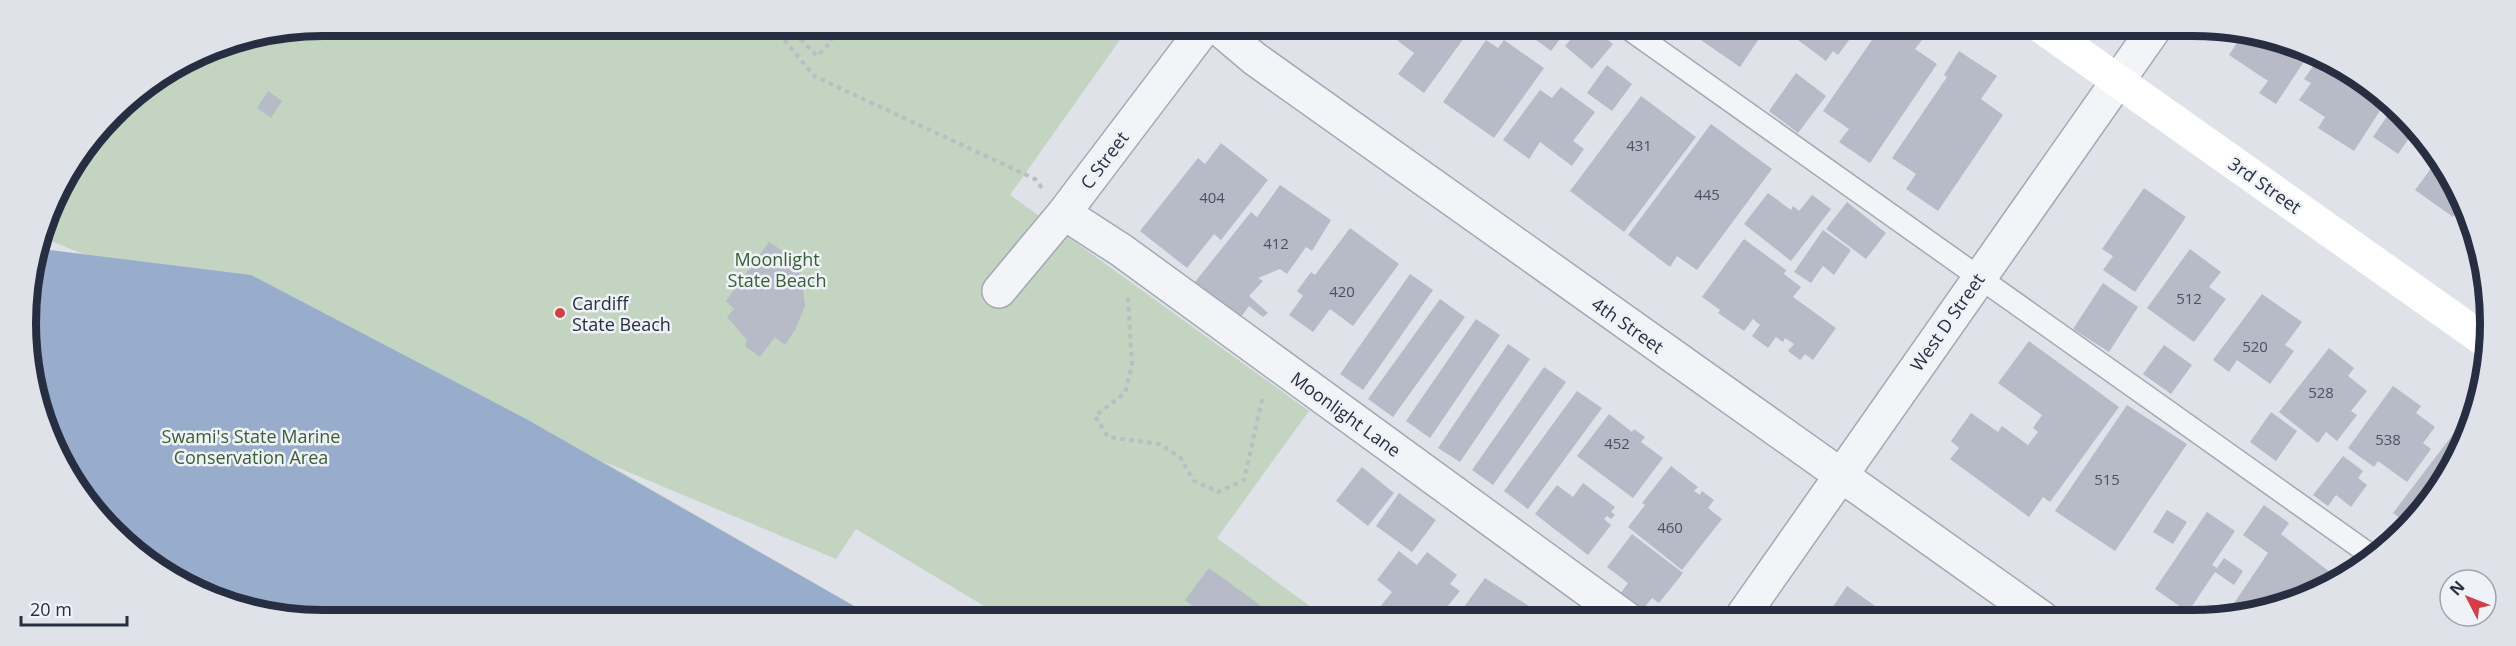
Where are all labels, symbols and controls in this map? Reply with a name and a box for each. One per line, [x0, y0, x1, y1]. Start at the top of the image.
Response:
street label: C Street [1074, 126, 1134, 194]
house number: 431 [1626, 135, 1652, 155]
street label: 3rd Street [2224, 151, 2306, 219]
house number: 445 [1694, 184, 1720, 204]
house number: 404 [1199, 187, 1225, 207]
house number: 412 [1263, 233, 1289, 253]
park label: Moonlight State Beach [728, 247, 826, 292]
street label: West D Street [1904, 268, 1990, 376]
house number: 420 [1329, 281, 1355, 301]
house number: 512 [2176, 288, 2202, 308]
place label: Cardiff State Beach [572, 291, 671, 336]
street label: 4th Street [1587, 291, 1669, 359]
marker: Cardiff State Beach [553, 306, 567, 320]
house number: 520 [2242, 336, 2268, 356]
street label: Moonlight Lane [1286, 366, 1406, 462]
house number: 528 [2308, 382, 2334, 402]
park label: Swami's State Marine Conservation Area [162, 424, 340, 469]
house number: 538 [2375, 429, 2401, 449]
house number: 452 [1604, 433, 1630, 453]
house number: 515 [2094, 469, 2120, 489]
house number: 460 [1657, 517, 1683, 537]
north arrow [2438, 568, 2498, 628]
text: N [2444, 576, 2469, 600]
scale bar [21, 589, 128, 627]
text: 20 m [30, 597, 72, 621]

